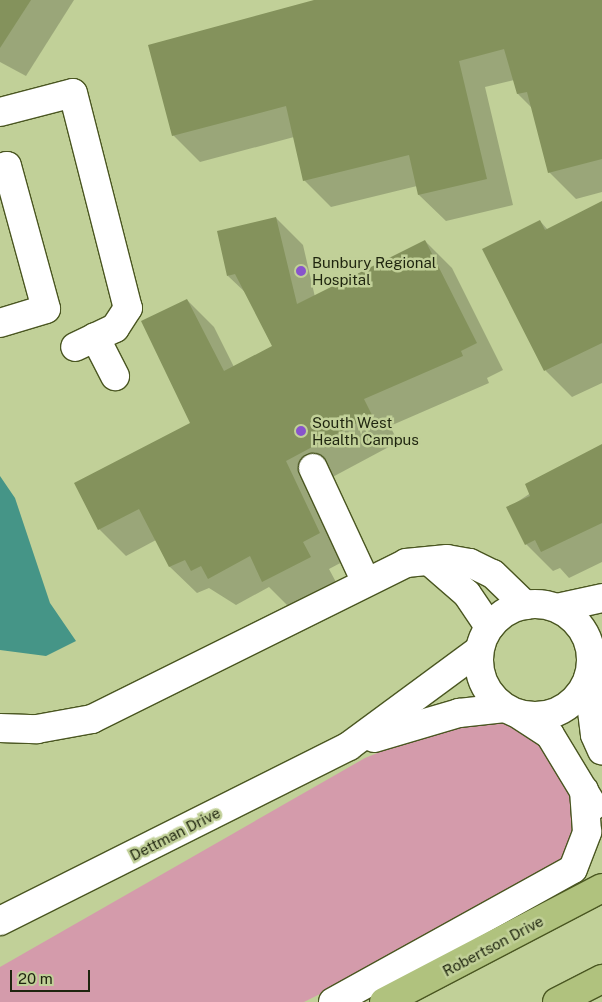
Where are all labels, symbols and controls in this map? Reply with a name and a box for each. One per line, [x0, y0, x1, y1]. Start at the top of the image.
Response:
place label: Bunbury Regional Hospital [312, 253, 436, 288]
marker: Bunbury Regional Hospital [294, 264, 308, 278]
place label: South West Health Campus [312, 413, 419, 448]
marker: South West Health Campus [294, 424, 308, 438]
street label: Dettman Drive [127, 804, 223, 864]
street label: Robertson Drive [440, 912, 546, 980]
scale bar [12, 960, 92, 992]
text: 20 m [18, 970, 53, 987]

